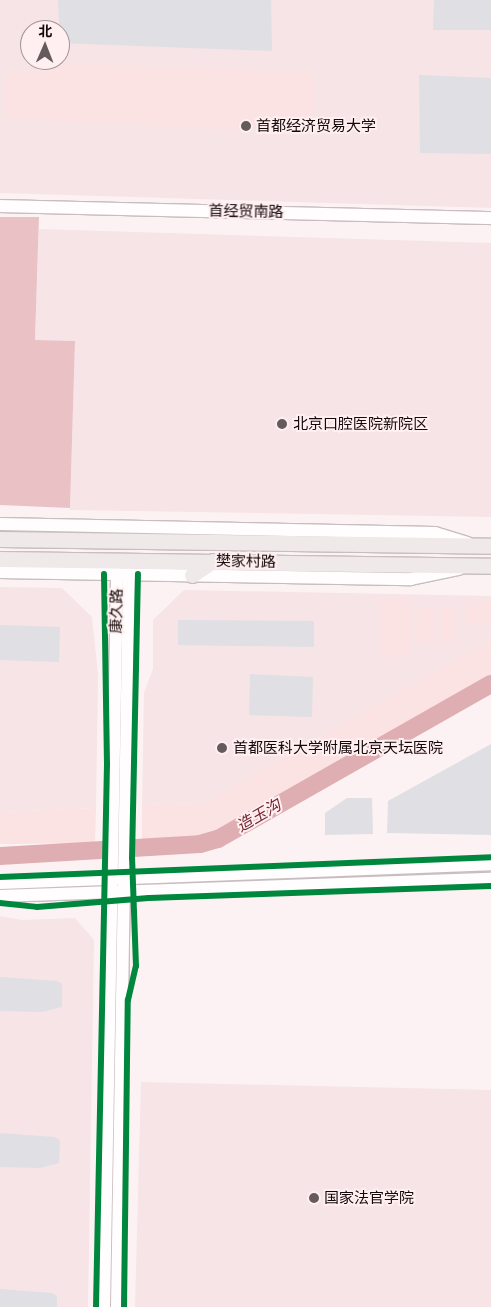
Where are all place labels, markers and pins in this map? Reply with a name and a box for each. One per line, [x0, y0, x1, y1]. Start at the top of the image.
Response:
place label: 首都经济贸易大学 [256, 117, 376, 135]
marker: 首都经济贸易大学 [240, 120, 252, 132]
place label: 北京口腔医院新院区 [293, 415, 428, 433]
marker: 北京口腔医院新院区 [275, 417, 289, 431]
place label: 首都医科大学附属北京天坛医院 [233, 739, 443, 757]
marker: 首都医科大学附属北京天坛医院 [215, 741, 229, 755]
place label: 国家法官学院 [324, 1189, 414, 1207]
marker: 国家法官学院 [308, 1192, 320, 1204]

